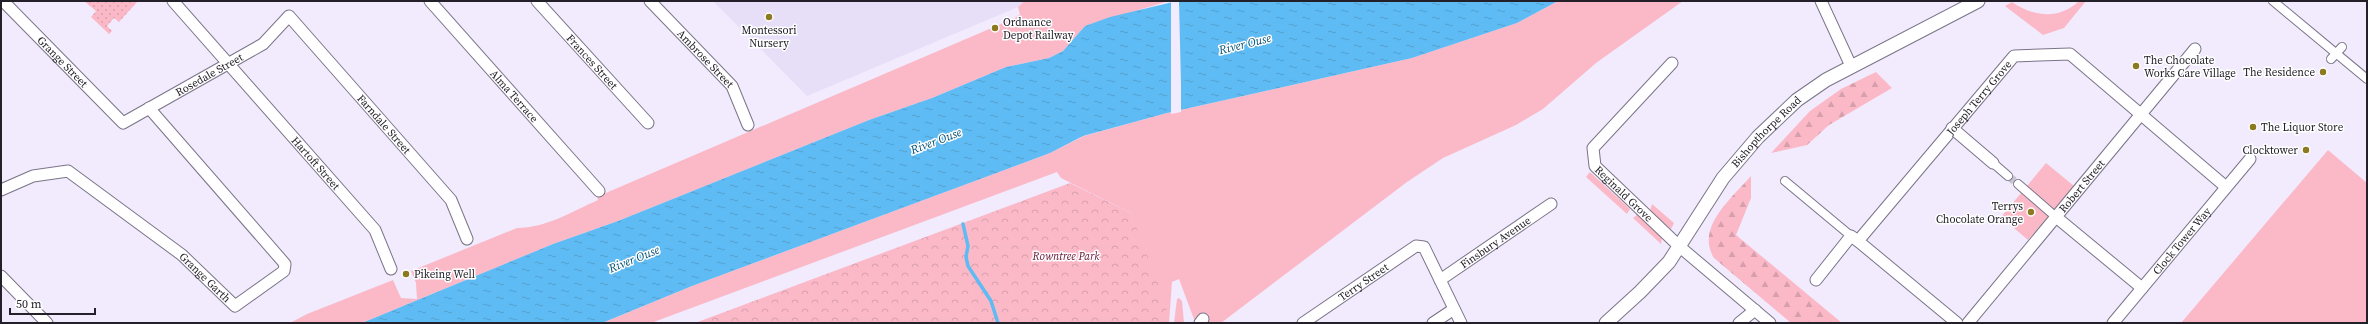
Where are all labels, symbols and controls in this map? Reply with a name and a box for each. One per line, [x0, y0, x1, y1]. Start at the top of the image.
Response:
marker: Montessori Nursery [764, 12, 774, 22]
place label: Ordnance Depot Railway [1003, 15, 1074, 43]
place label: Montessori Nursery [741, 23, 797, 51]
marker: Ordnance Depot Railway [990, 23, 1000, 33]
street label: Ambrose Street [674, 26, 737, 92]
water label: River Ouse [1216, 30, 1273, 58]
street label: Frances Street [563, 31, 621, 93]
street label: Grange Street [34, 33, 91, 91]
street label: Rosedale Street [173, 50, 246, 100]
place label: The Chocolate Works Care Village [2144, 53, 2236, 81]
street label: Joseph Terry Grove [1943, 57, 2015, 139]
marker: The Chocolate Works Care Village [2131, 61, 2141, 71]
place label: The Residence [2243, 65, 2315, 80]
street label: Alma Terrace [487, 67, 542, 126]
marker: The Residence [2318, 67, 2328, 77]
street label: Farndale Street [353, 91, 414, 158]
street label: Bishopthorpe Road [1728, 92, 1805, 171]
place label: The Liquor Store [2261, 120, 2344, 135]
marker: The Liquor Store [2248, 122, 2258, 132]
water label: River Ouse [907, 124, 964, 158]
street label: Hartoft Street [288, 133, 343, 194]
place label: Clocktower [2242, 143, 2298, 158]
marker: Clocktower [2301, 145, 2311, 155]
street label: Robert Street [2056, 156, 2109, 216]
street label: Reginald Grove [1591, 163, 1656, 225]
place label: Terrys Chocolate Orange [1936, 199, 2023, 227]
street label: Clock Tower Way [2149, 204, 2215, 278]
marker: Terrys Chocolate Orange [2026, 207, 2036, 217]
street label: Finsbury Avenue [1457, 213, 1534, 272]
water label: River Ouse [605, 242, 662, 277]
street label: Grange Garth [176, 249, 234, 306]
park label: Rowntree Park [1032, 249, 1100, 264]
street label: Terry Street [1336, 260, 1392, 305]
place label: Pikeing Well [414, 267, 475, 282]
marker: Pikeing Well [401, 269, 411, 279]
scale bar [10, 290, 95, 316]
text: 50 m [16, 296, 42, 312]

